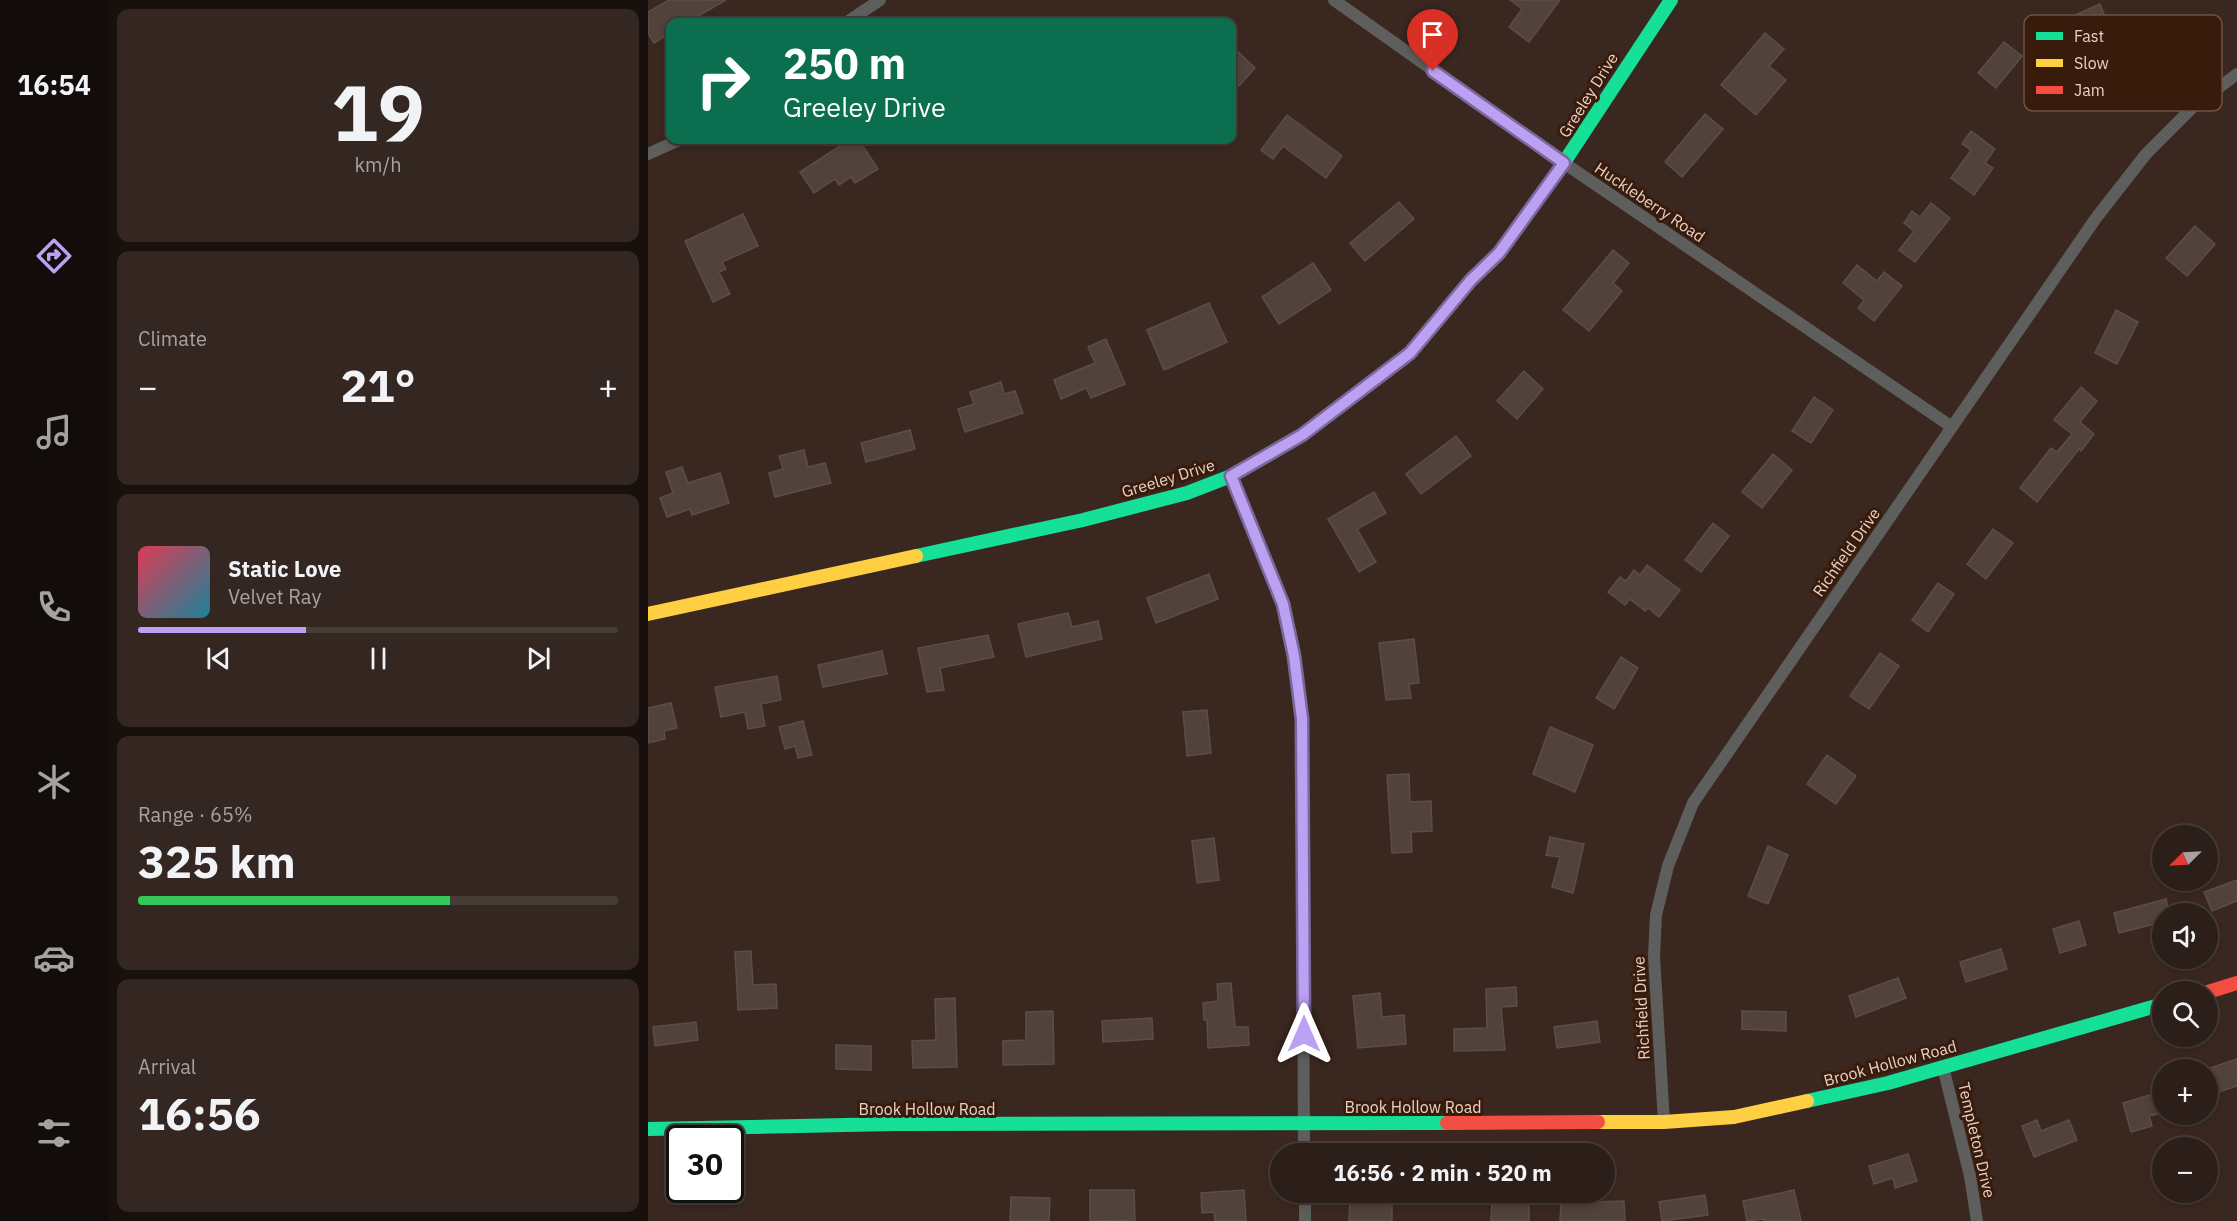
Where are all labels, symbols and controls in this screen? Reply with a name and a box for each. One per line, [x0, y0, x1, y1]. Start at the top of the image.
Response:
pin [1407, 9, 1458, 71]
legend [2024, 15, 2222, 111]
icon: arrive [1416, 18, 1449, 51]
text: Fast [2074, 26, 2104, 46]
text: 250 m [783, 36, 906, 91]
icon: right [684, 42, 762, 120]
street label: Greeley Drive [1554, 49, 1622, 141]
text: Slow [2074, 53, 2109, 73]
text: 19 [331, 61, 425, 162]
text: 16:54 [17, 67, 91, 102]
text: Jam [2074, 80, 2105, 100]
text: Greeley Drive [783, 89, 946, 124]
text: km/h [354, 151, 402, 178]
street label: Huckleberry Road [1591, 158, 1709, 246]
icon: directions [33, 235, 75, 277]
text: Climate [138, 325, 207, 352]
text: 21° [340, 356, 416, 414]
text: − [138, 365, 158, 408]
text: + [598, 365, 618, 408]
icon: music [33, 411, 75, 453]
street label: Greeley Drive [1119, 454, 1217, 502]
street label: Richfield Drive [1808, 504, 1884, 600]
text: Static Love [228, 554, 341, 583]
text: Velvet Ray [228, 583, 321, 610]
icon: phone [33, 586, 75, 628]
icon: previous [202, 642, 235, 675]
icon: pause [362, 642, 395, 675]
icon: next [522, 642, 555, 675]
icon: climate [33, 761, 75, 803]
text: Range · 65% [138, 801, 253, 828]
north arrow [2152, 825, 2218, 891]
map controls [2152, 825, 2218, 1203]
text: 325 km [138, 832, 296, 890]
button: sound [2152, 903, 2218, 969]
icon: car [33, 937, 75, 979]
street label: Richfield Drive [1628, 955, 1654, 1060]
button: search [2152, 981, 2218, 1047]
position arrow [1272, 1002, 1336, 1066]
street label: Brook Hollow Road [1821, 1036, 1959, 1090]
text: Arrival [138, 1053, 196, 1080]
button: + [2152, 1059, 2218, 1125]
street label: Templeton Drive [1954, 1080, 2000, 1200]
text: 16:56 [138, 1084, 261, 1142]
street label: Brook Hollow Road [1345, 1097, 1482, 1117]
street label: Brook Hollow Road [859, 1099, 996, 1119]
icon: filters [33, 1112, 75, 1154]
speed limit sign: 30 [666, 1125, 744, 1203]
button: − [2152, 1137, 2218, 1203]
text: 16:56 · 2 min · 520 m [1333, 1158, 1552, 1187]

